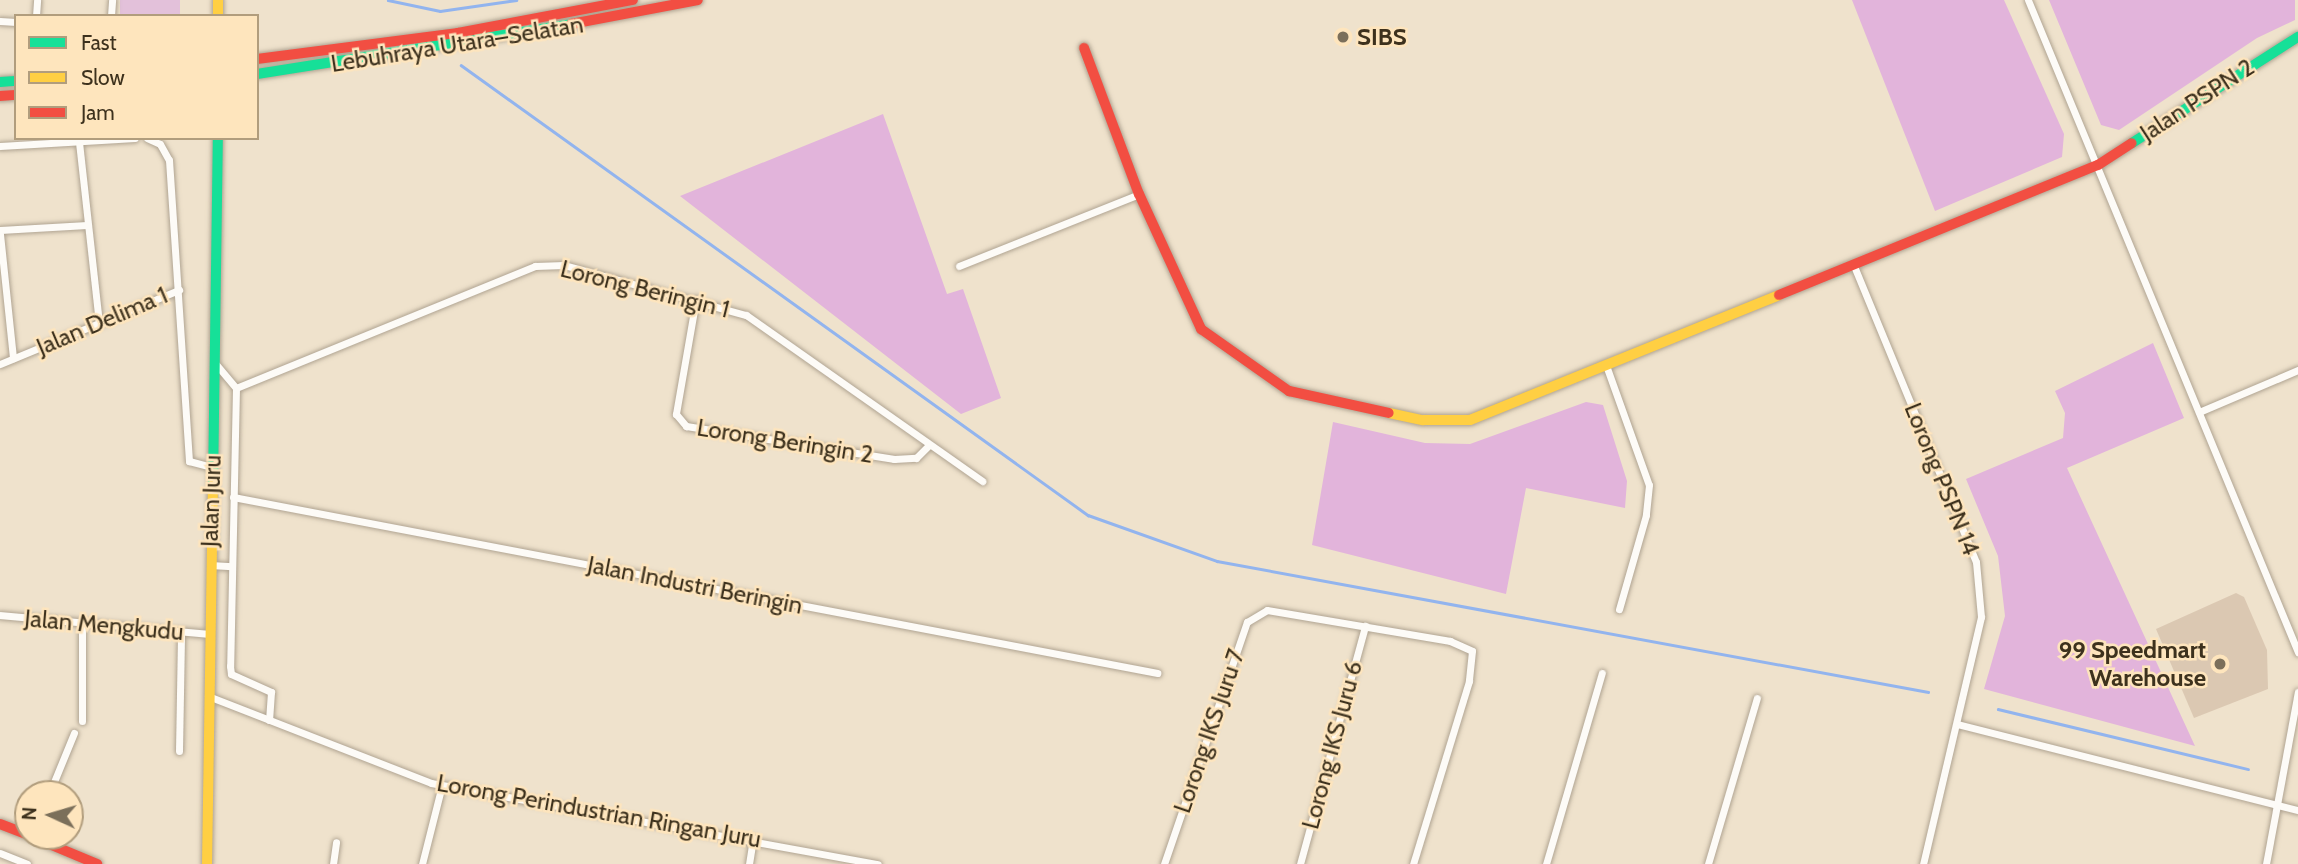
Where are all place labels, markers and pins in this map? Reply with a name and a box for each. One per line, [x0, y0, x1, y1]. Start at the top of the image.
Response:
place label: SIBS [1357, 23, 1407, 51]
marker: SIBS [1335, 29, 1351, 45]
place label: 99 Speedmart Warehouse [2059, 636, 2206, 692]
marker: 99 Speedmart Warehouse [2212, 656, 2228, 672]

